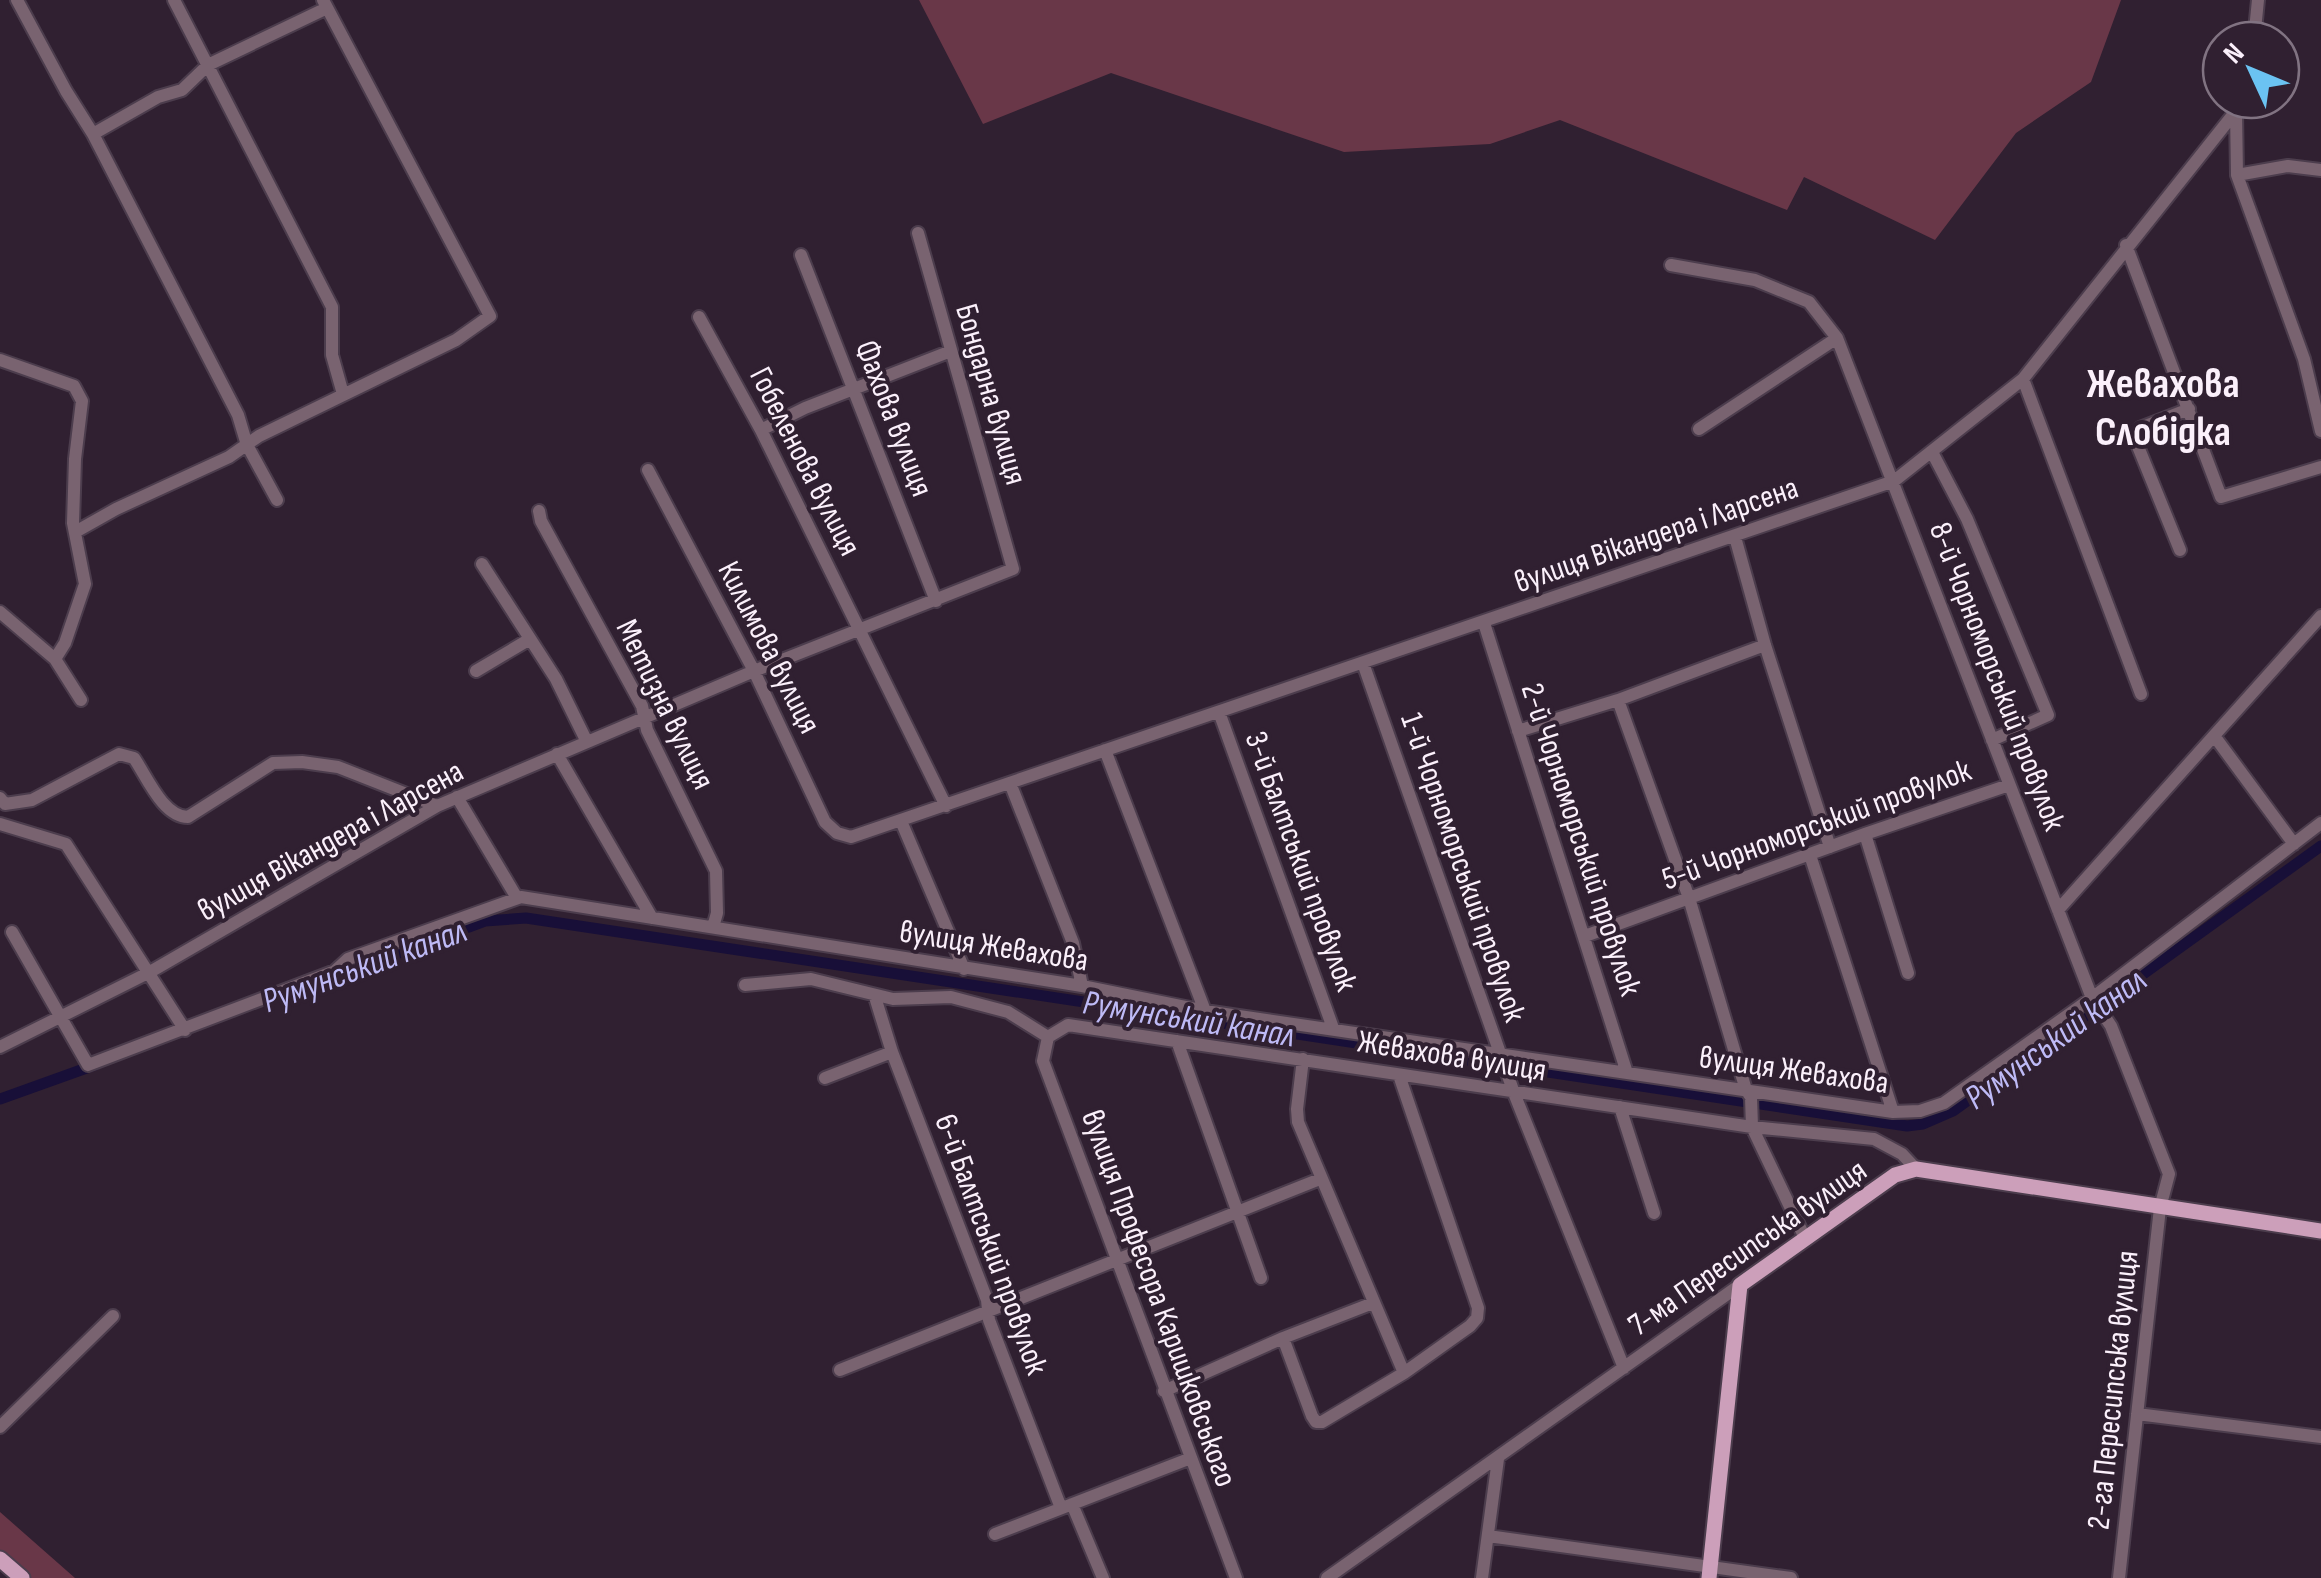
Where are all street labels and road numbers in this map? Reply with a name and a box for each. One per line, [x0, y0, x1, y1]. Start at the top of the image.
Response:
street label: Бондарна вулиця [946, 299, 1035, 489]
street label: Фахова вулиця [846, 335, 941, 502]
street label: Гобеленова вулиця [740, 361, 869, 563]
street label: вулиця Вікандера і Ларсена [1510, 469, 1803, 602]
street label: 8-й Чорноморський провулок [1920, 517, 2074, 837]
street label: Килимова вулиця [709, 555, 829, 740]
street label: Метизна вулиця [607, 613, 723, 796]
street label: 2-й Чорноморський провулок [1512, 678, 1650, 1001]
street label: 1-й Чорноморський провулок [1391, 708, 1534, 1028]
street label: 3-й Балтський провулок [1236, 726, 1366, 997]
street label: 5-й Чорноморський провулок [1657, 751, 1977, 899]
street label: вулиця Вікандера і Ларсена [191, 752, 470, 930]
street label: вулиця Жевахова [897, 912, 1091, 981]
street label: Жевахова вулиця [1355, 1022, 1549, 1091]
street label: вулиця Жевахова [1697, 1038, 1891, 1103]
street label: вулиця Професора Каришковського [1072, 1105, 1245, 1492]
street label: 6-й Балтський провулок [925, 1109, 1056, 1381]
street label: 7-ма Пересипська вулиця [1621, 1151, 1875, 1345]
street label: 2-га Пересипська вулиця [2079, 1249, 2148, 1531]

